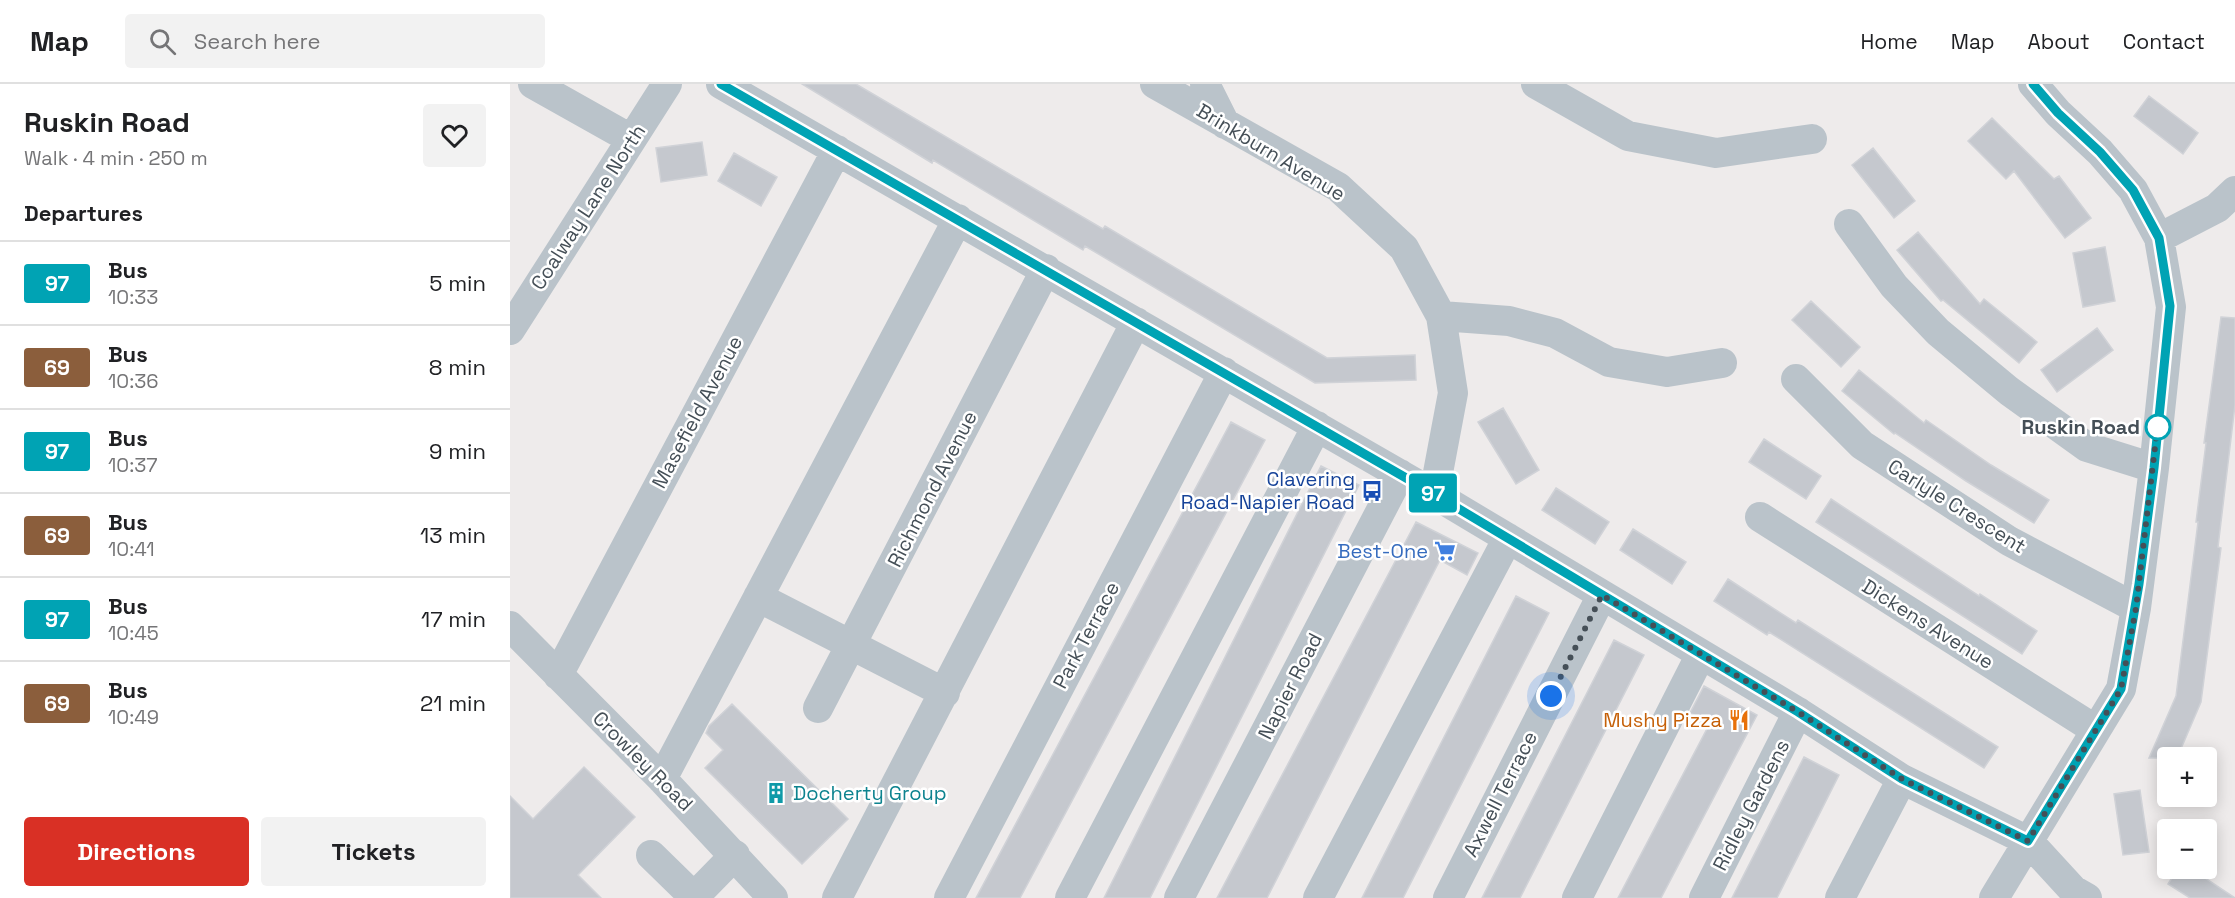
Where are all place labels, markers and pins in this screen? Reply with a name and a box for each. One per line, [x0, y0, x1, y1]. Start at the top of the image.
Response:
place label: Ruskin Road [2022, 414, 2140, 440]
marker: Ruskin Road [2145, 414, 2171, 440]
place label: Clavering Road-Napier Road [1181, 466, 1355, 515]
bus stop icon: Clavering Road-Napier Road [1360, 479, 1384, 503]
place label: Best-One [1337, 538, 1428, 564]
supermarket icon: Best-One [1433, 539, 1457, 563]
place label: Mushy Pizza [1603, 707, 1722, 733]
restaurant icon: Mushy Pizza [1727, 708, 1751, 732]
place label: Docherty Group [793, 780, 947, 806]
building icon: Docherty Group [764, 781, 788, 805]

